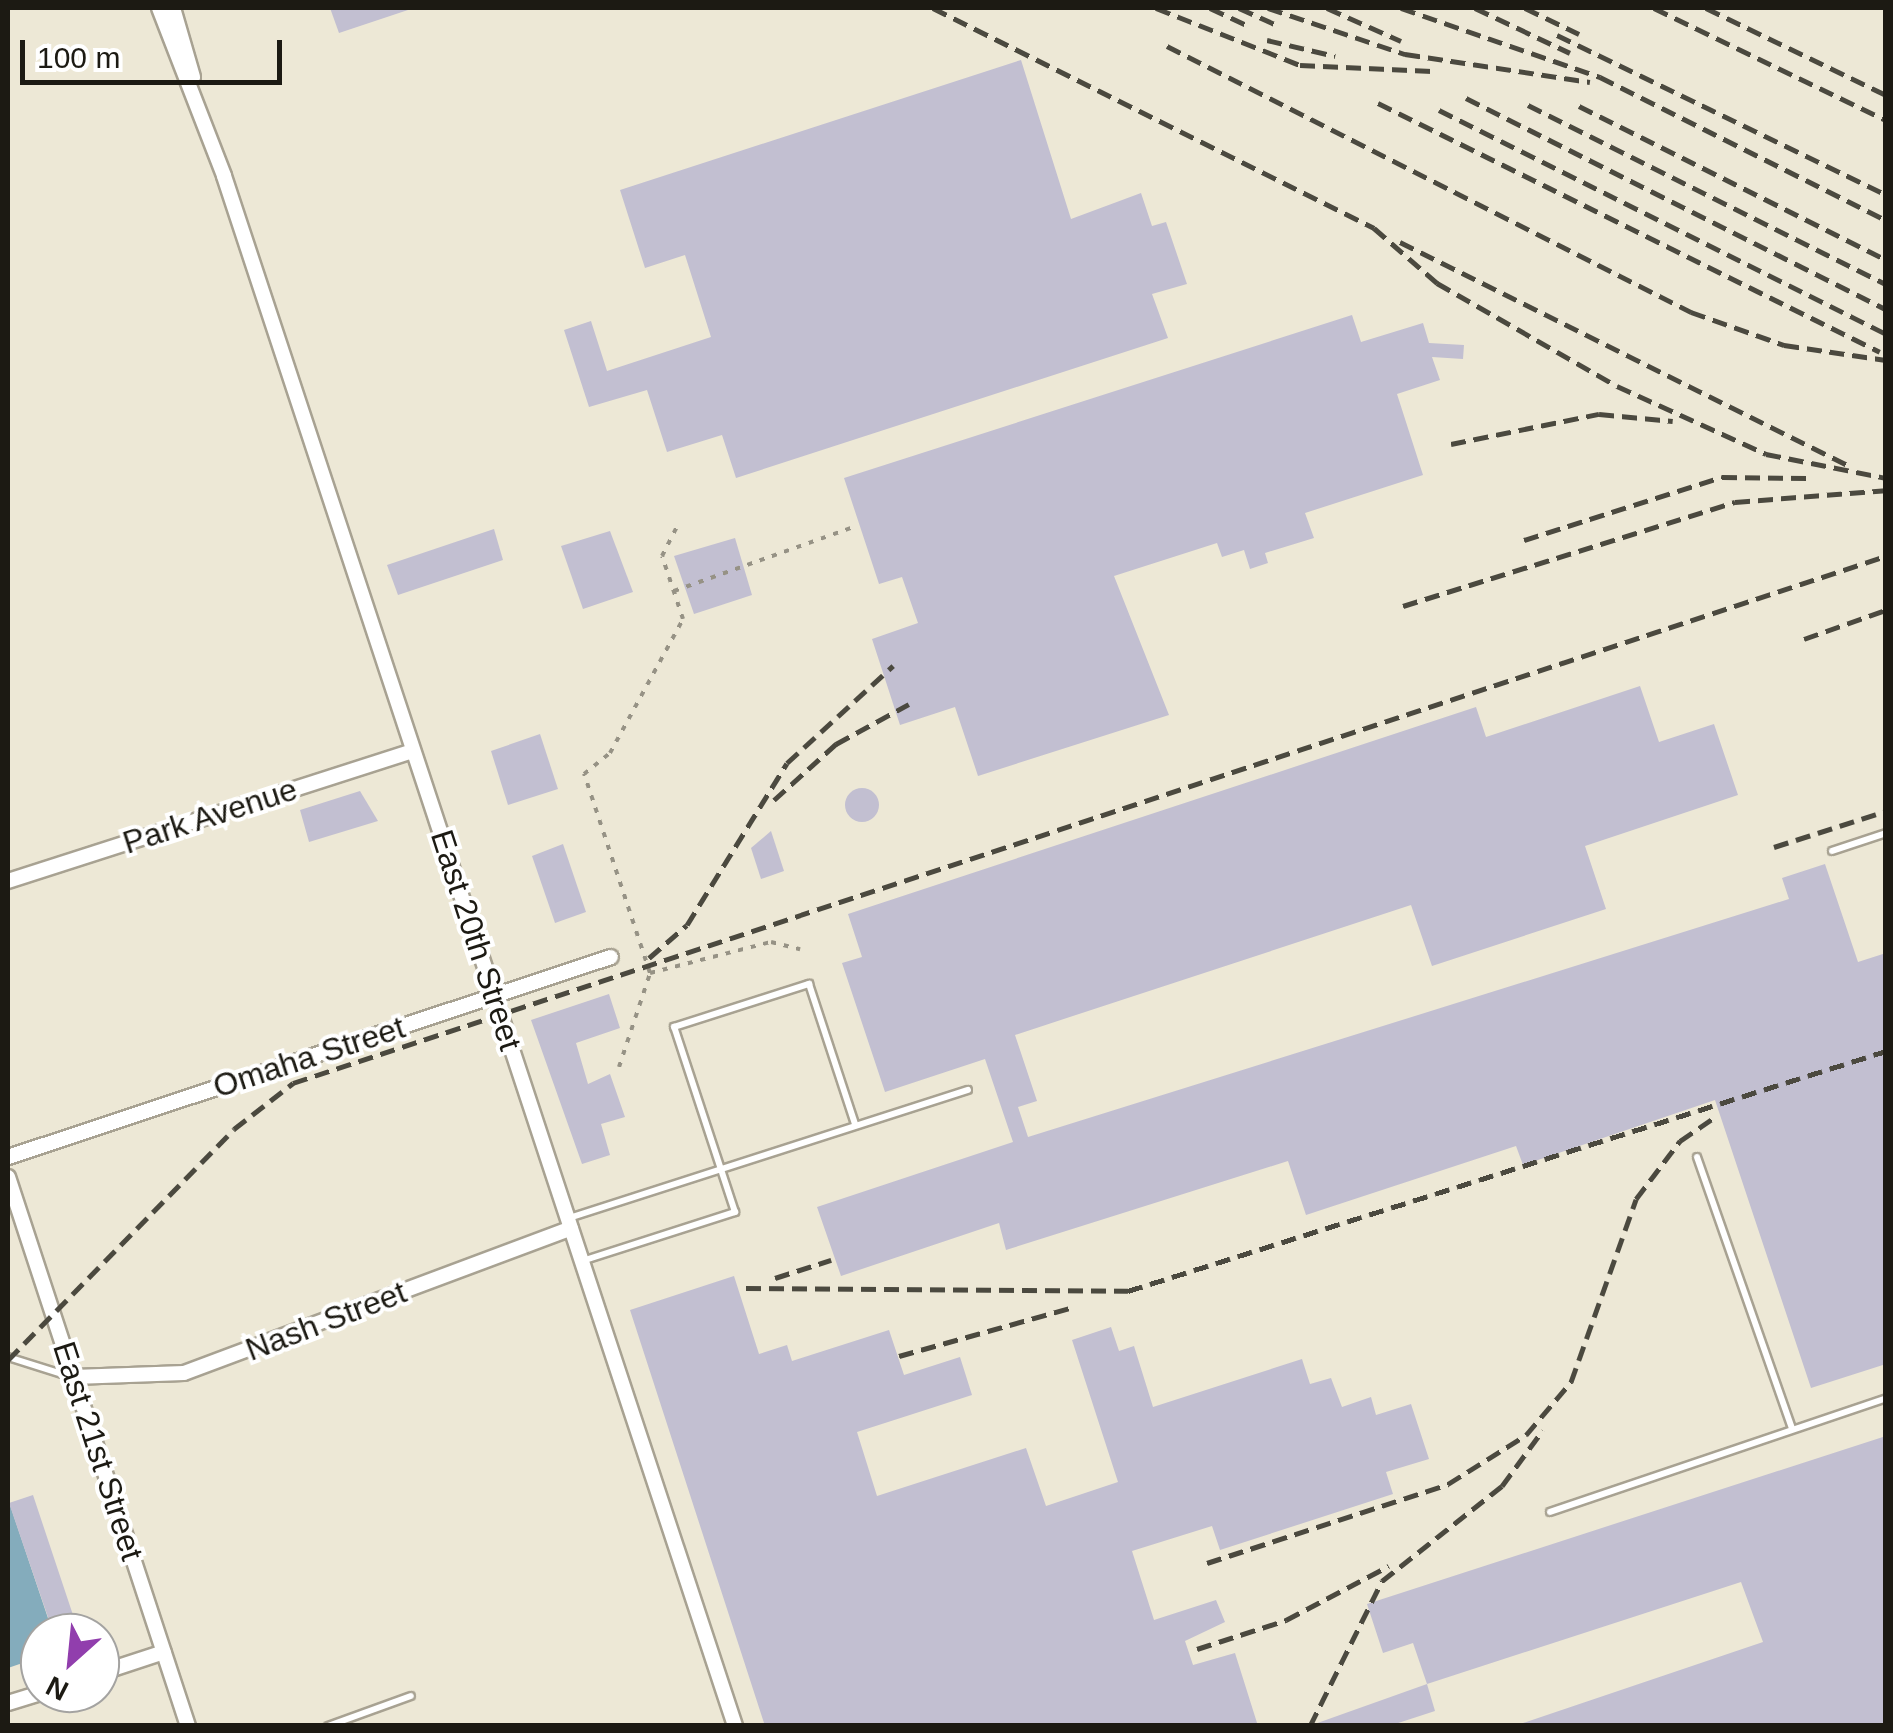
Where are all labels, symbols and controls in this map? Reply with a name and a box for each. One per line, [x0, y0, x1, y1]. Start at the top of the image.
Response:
scale bar [25, 20, 288, 82]
text: 100 m [37, 41, 120, 74]
street label: Park Avenue [117, 770, 303, 862]
street label: East 20th Street [422, 825, 530, 1055]
street label: Omaha Street [208, 1008, 410, 1106]
street label: Nash Street [240, 1273, 412, 1369]
street label: East 21st Street [45, 1337, 151, 1565]
north arrow [20, 1613, 120, 1713]
text: N [41, 1670, 73, 1707]

